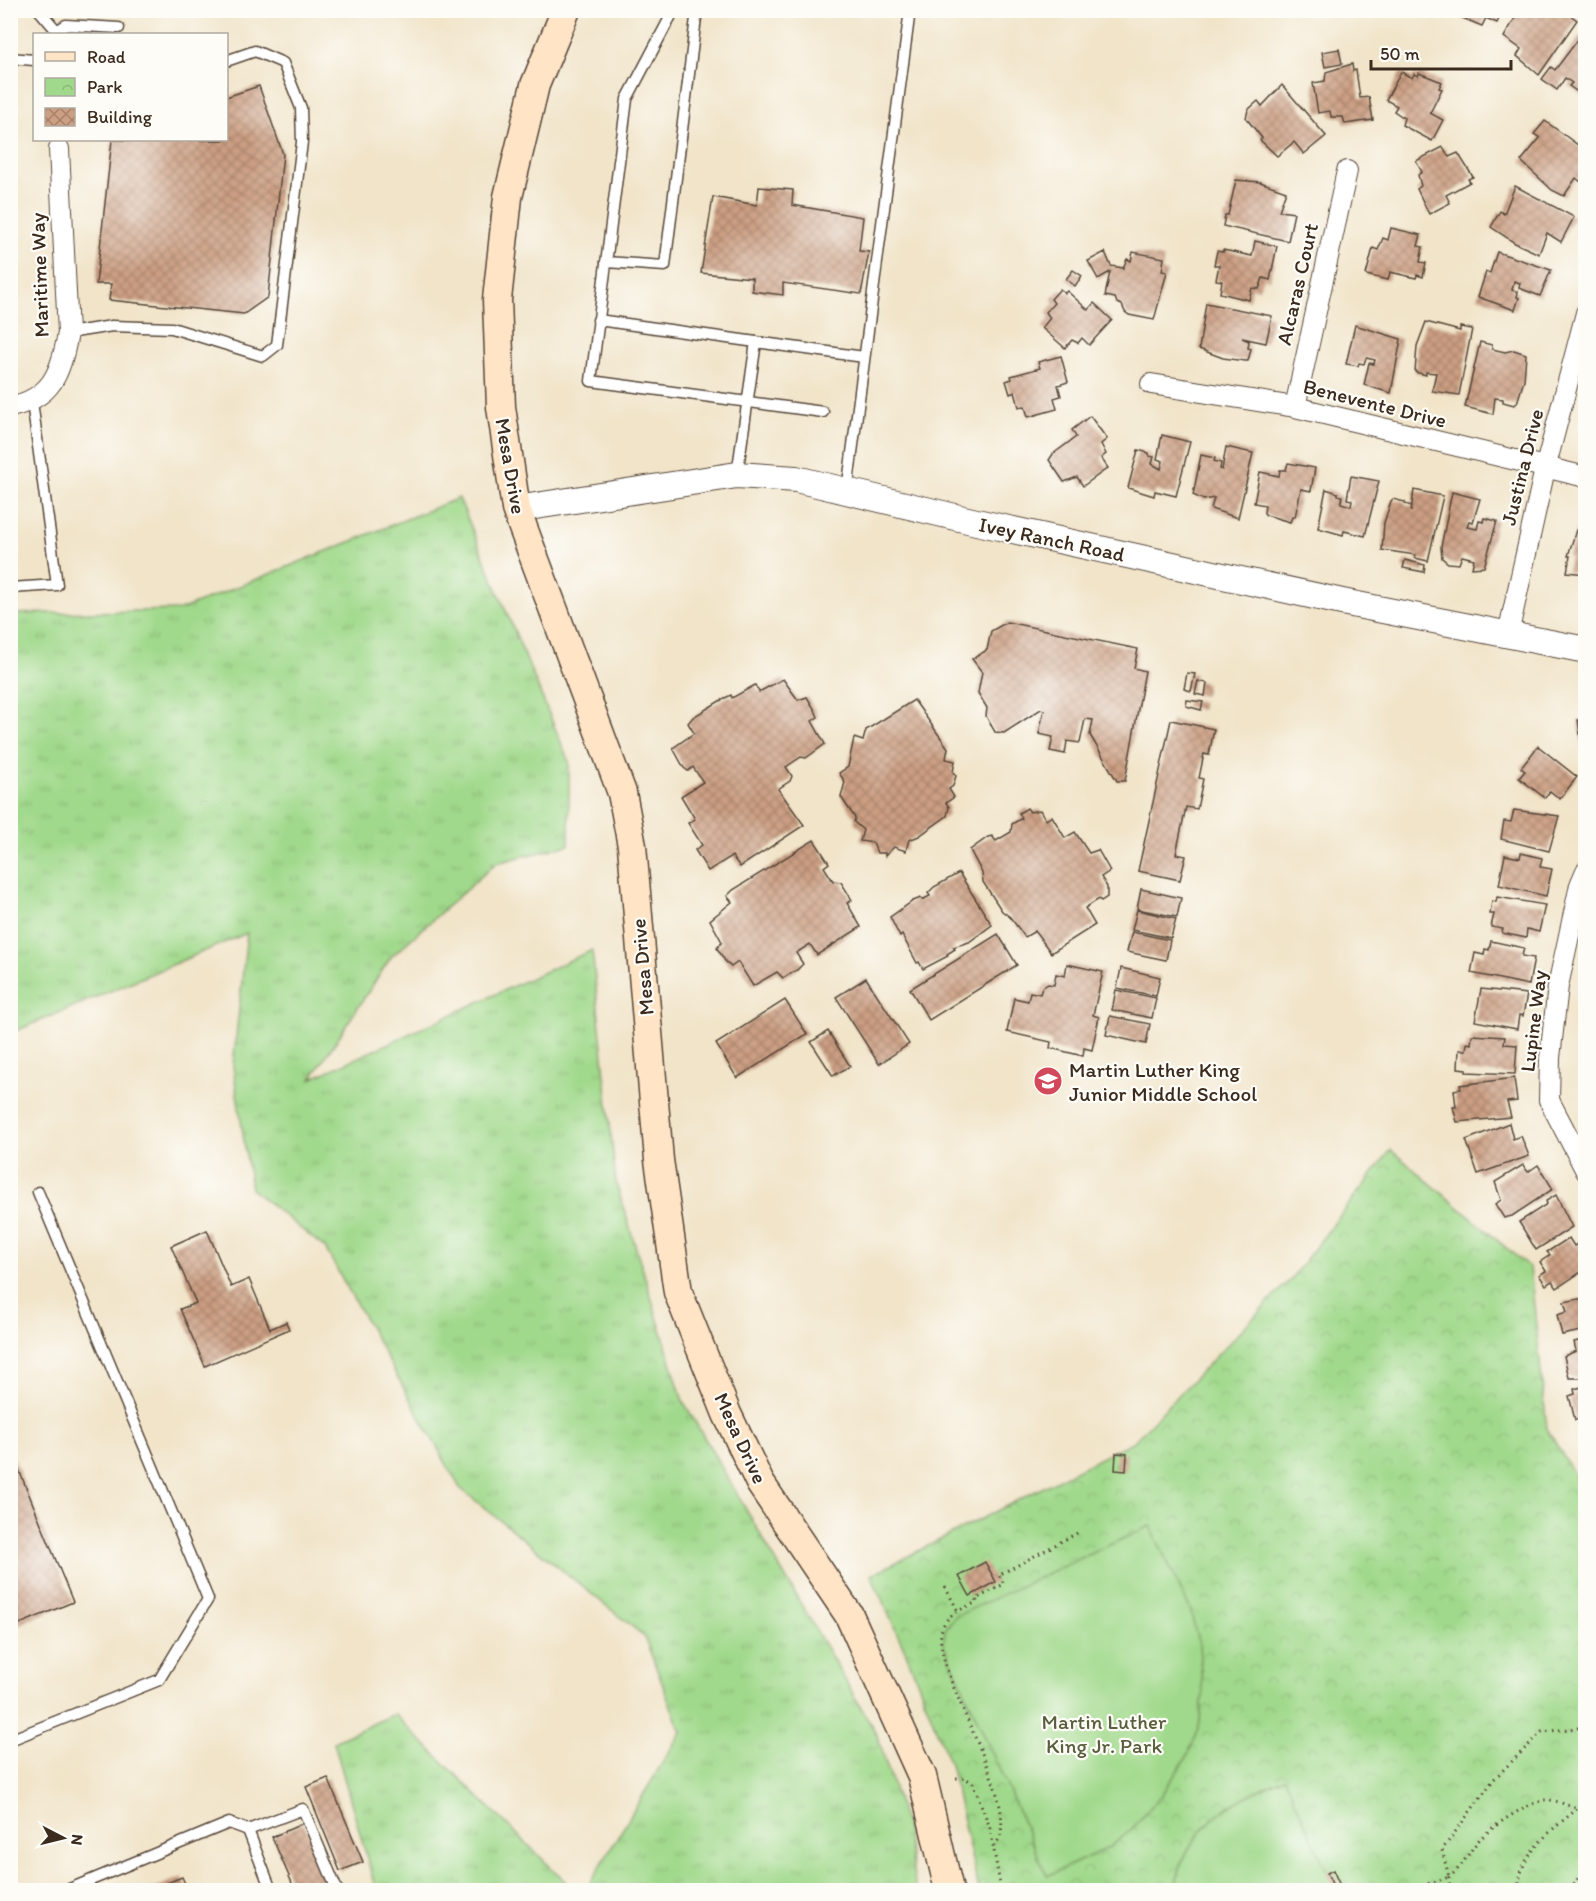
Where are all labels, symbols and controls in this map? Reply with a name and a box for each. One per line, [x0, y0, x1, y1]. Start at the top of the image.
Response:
legend [33, 33, 228, 141]
scale bar [1371, 33, 1510, 71]
text: 50 m [1380, 43, 1420, 65]
text: Road [87, 46, 126, 68]
text: Park [87, 76, 122, 98]
text: Building [87, 106, 153, 128]
street label: Maritime Way [24, 212, 54, 338]
street label: Alcaras Court [1271, 221, 1323, 347]
street label: Benevente Drive [1301, 373, 1449, 433]
street label: Justina Drive [1495, 406, 1549, 528]
street label: Mesa Drive [490, 416, 532, 516]
street label: Ivey Ranch Road [977, 511, 1128, 567]
street label: Mesa Drive [625, 917, 659, 1017]
street label: Lupine Way [1514, 968, 1552, 1073]
place label: Martin Luther King Junior Middle School [1069, 1057, 1257, 1106]
school or university icon: Martin Luther King Junior Middle School [1032, 1065, 1064, 1097]
street label: Mesa Drive [709, 1389, 773, 1487]
park label: Martin Luther King Jr. Park [1042, 1709, 1167, 1758]
north arrow [33, 1808, 93, 1868]
text: N [67, 1833, 87, 1846]

